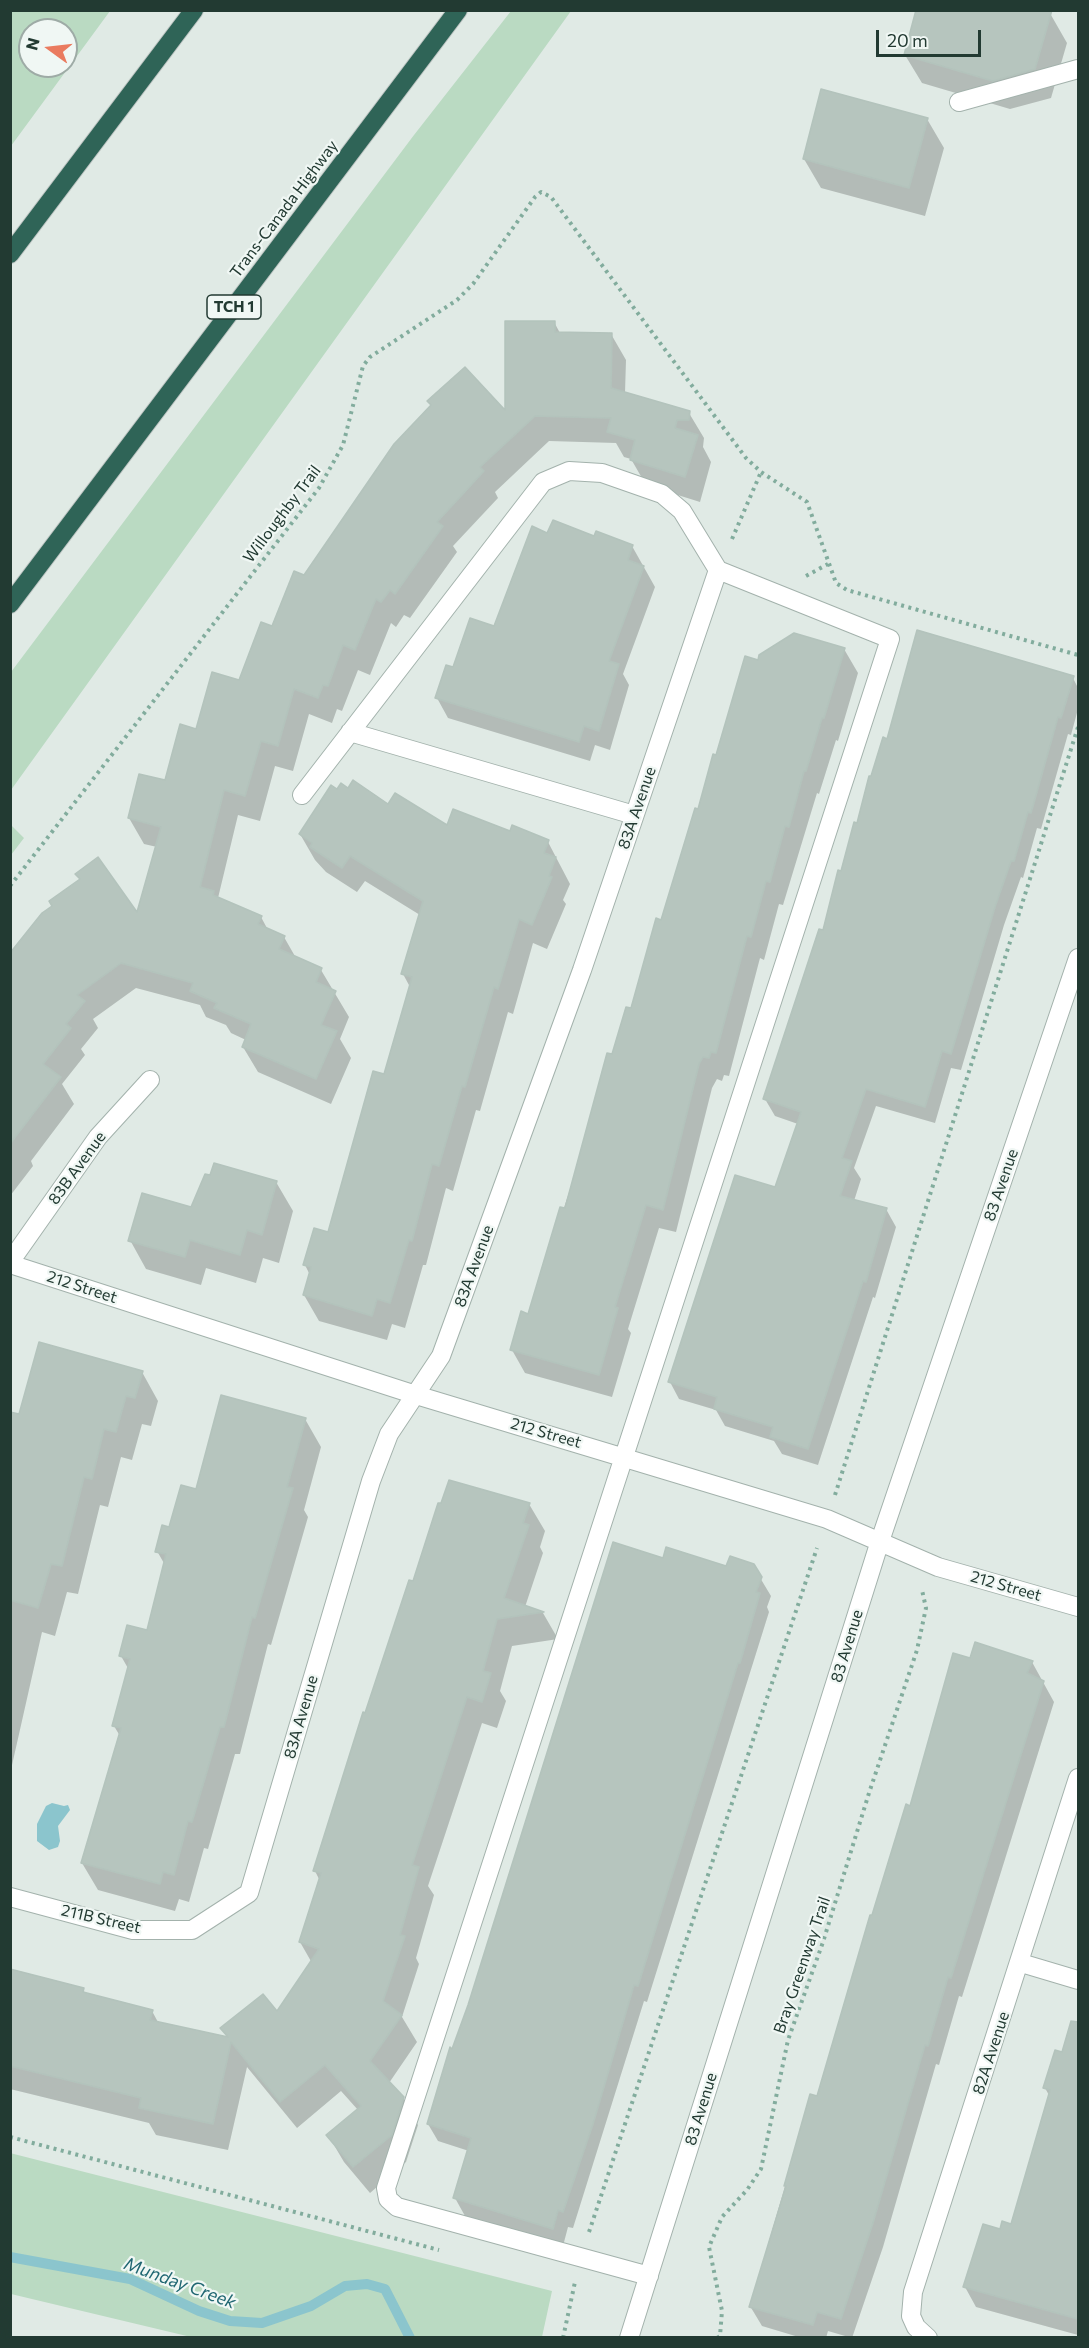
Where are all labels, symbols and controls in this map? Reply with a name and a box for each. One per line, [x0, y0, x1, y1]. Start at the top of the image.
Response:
north arrow [18, 18, 78, 78]
scale bar [879, 18, 984, 56]
text: 20 m [887, 29, 928, 51]
text: N [21, 35, 43, 52]
street label: Trans-Canada Highway [226, 136, 342, 282]
road number: TCH 1 [207, 295, 261, 319]
street label: Willoughby Trail [239, 461, 325, 567]
street label: 83A Avenue [614, 764, 660, 852]
street label: 83B Avenue [44, 1128, 110, 1208]
street label: 83 Avenue [980, 1146, 1022, 1224]
street label: 83A Avenue [450, 1222, 498, 1310]
street label: 212 Street [44, 1267, 120, 1307]
street label: 212 Street [508, 1414, 584, 1452]
street label: 212 Street [968, 1567, 1044, 1605]
street label: 83 Avenue [827, 1607, 867, 1685]
street label: 83A Avenue [280, 1673, 322, 1761]
street label: Bray Greenway Trail [770, 1894, 834, 2036]
street label: 211B Street [59, 1901, 143, 1937]
street label: 82A Avenue [969, 2009, 1013, 2097]
street label: 83 Avenue [681, 2070, 721, 2148]
water label: Munday Creek [121, 2253, 239, 2313]

